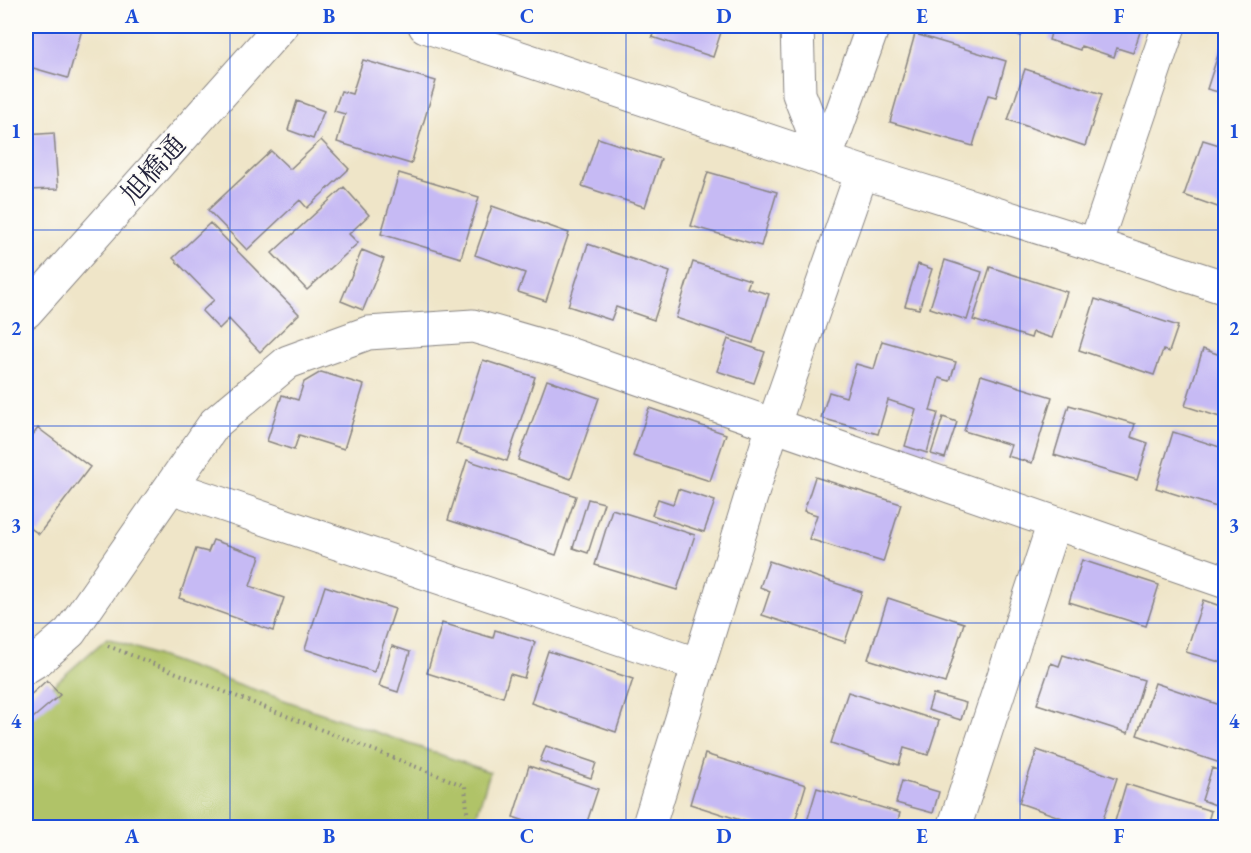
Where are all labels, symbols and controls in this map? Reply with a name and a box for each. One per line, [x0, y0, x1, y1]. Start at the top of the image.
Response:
text: A [124, 3, 140, 29]
text: B [323, 3, 335, 29]
text: C [520, 3, 534, 29]
text: D [716, 3, 732, 29]
text: E [916, 3, 928, 29]
text: F [1114, 3, 1125, 29]
text: 1 [11, 118, 21, 144]
text: 1 [1229, 118, 1239, 144]
street label: 旭橋通 [113, 127, 193, 211]
text: 2 [11, 315, 22, 341]
text: 2 [1229, 315, 1240, 341]
text: 3 [11, 512, 21, 538]
text: 3 [1229, 512, 1239, 538]
text: 4 [11, 708, 22, 734]
text: 4 [1229, 708, 1240, 734]
text: A [124, 823, 140, 849]
text: B [323, 823, 335, 849]
text: C [520, 823, 534, 849]
text: D [716, 823, 732, 849]
text: E [916, 823, 928, 849]
text: F [1114, 823, 1125, 849]

